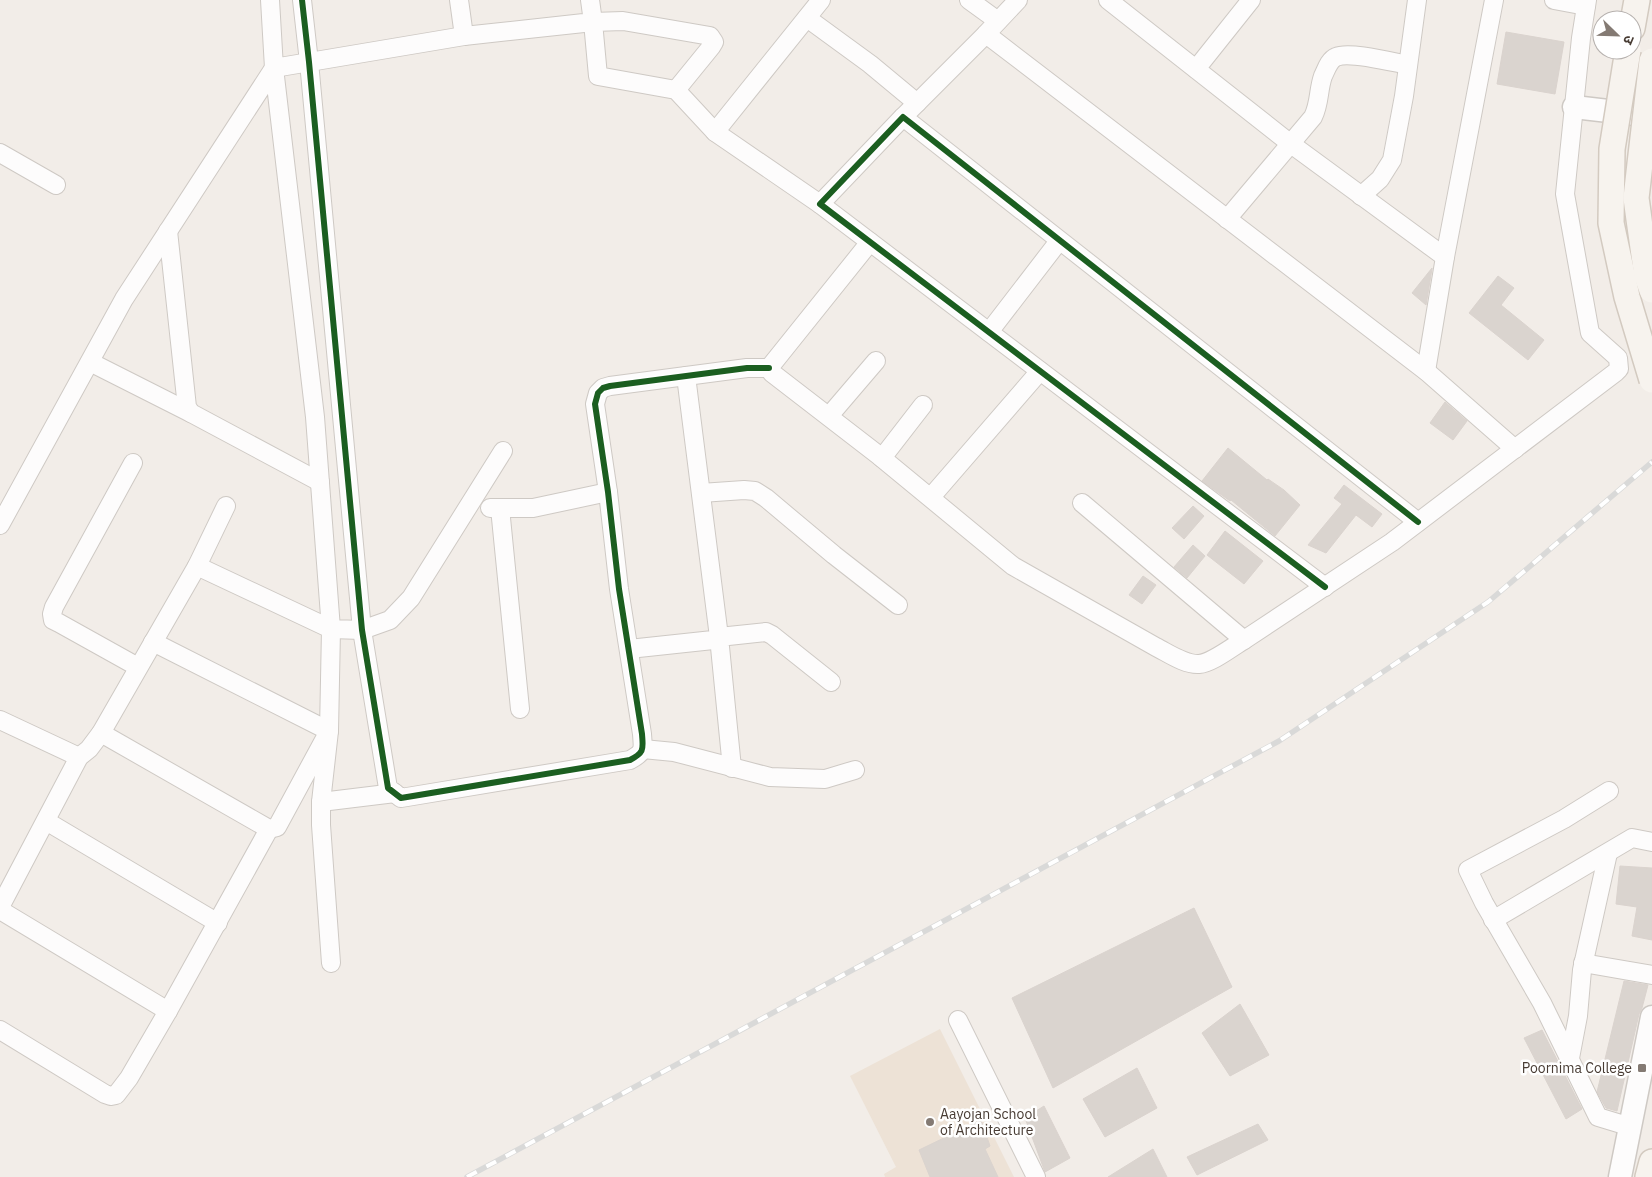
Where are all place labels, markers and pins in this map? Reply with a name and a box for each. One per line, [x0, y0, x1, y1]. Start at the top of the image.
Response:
place label: Poornima College [1522, 1059, 1632, 1077]
marker: Poornima College [1636, 1062, 1648, 1074]
place label: Aayojan School of Architecture [940, 1105, 1036, 1139]
marker: Aayojan School of Architecture [924, 1116, 936, 1128]

